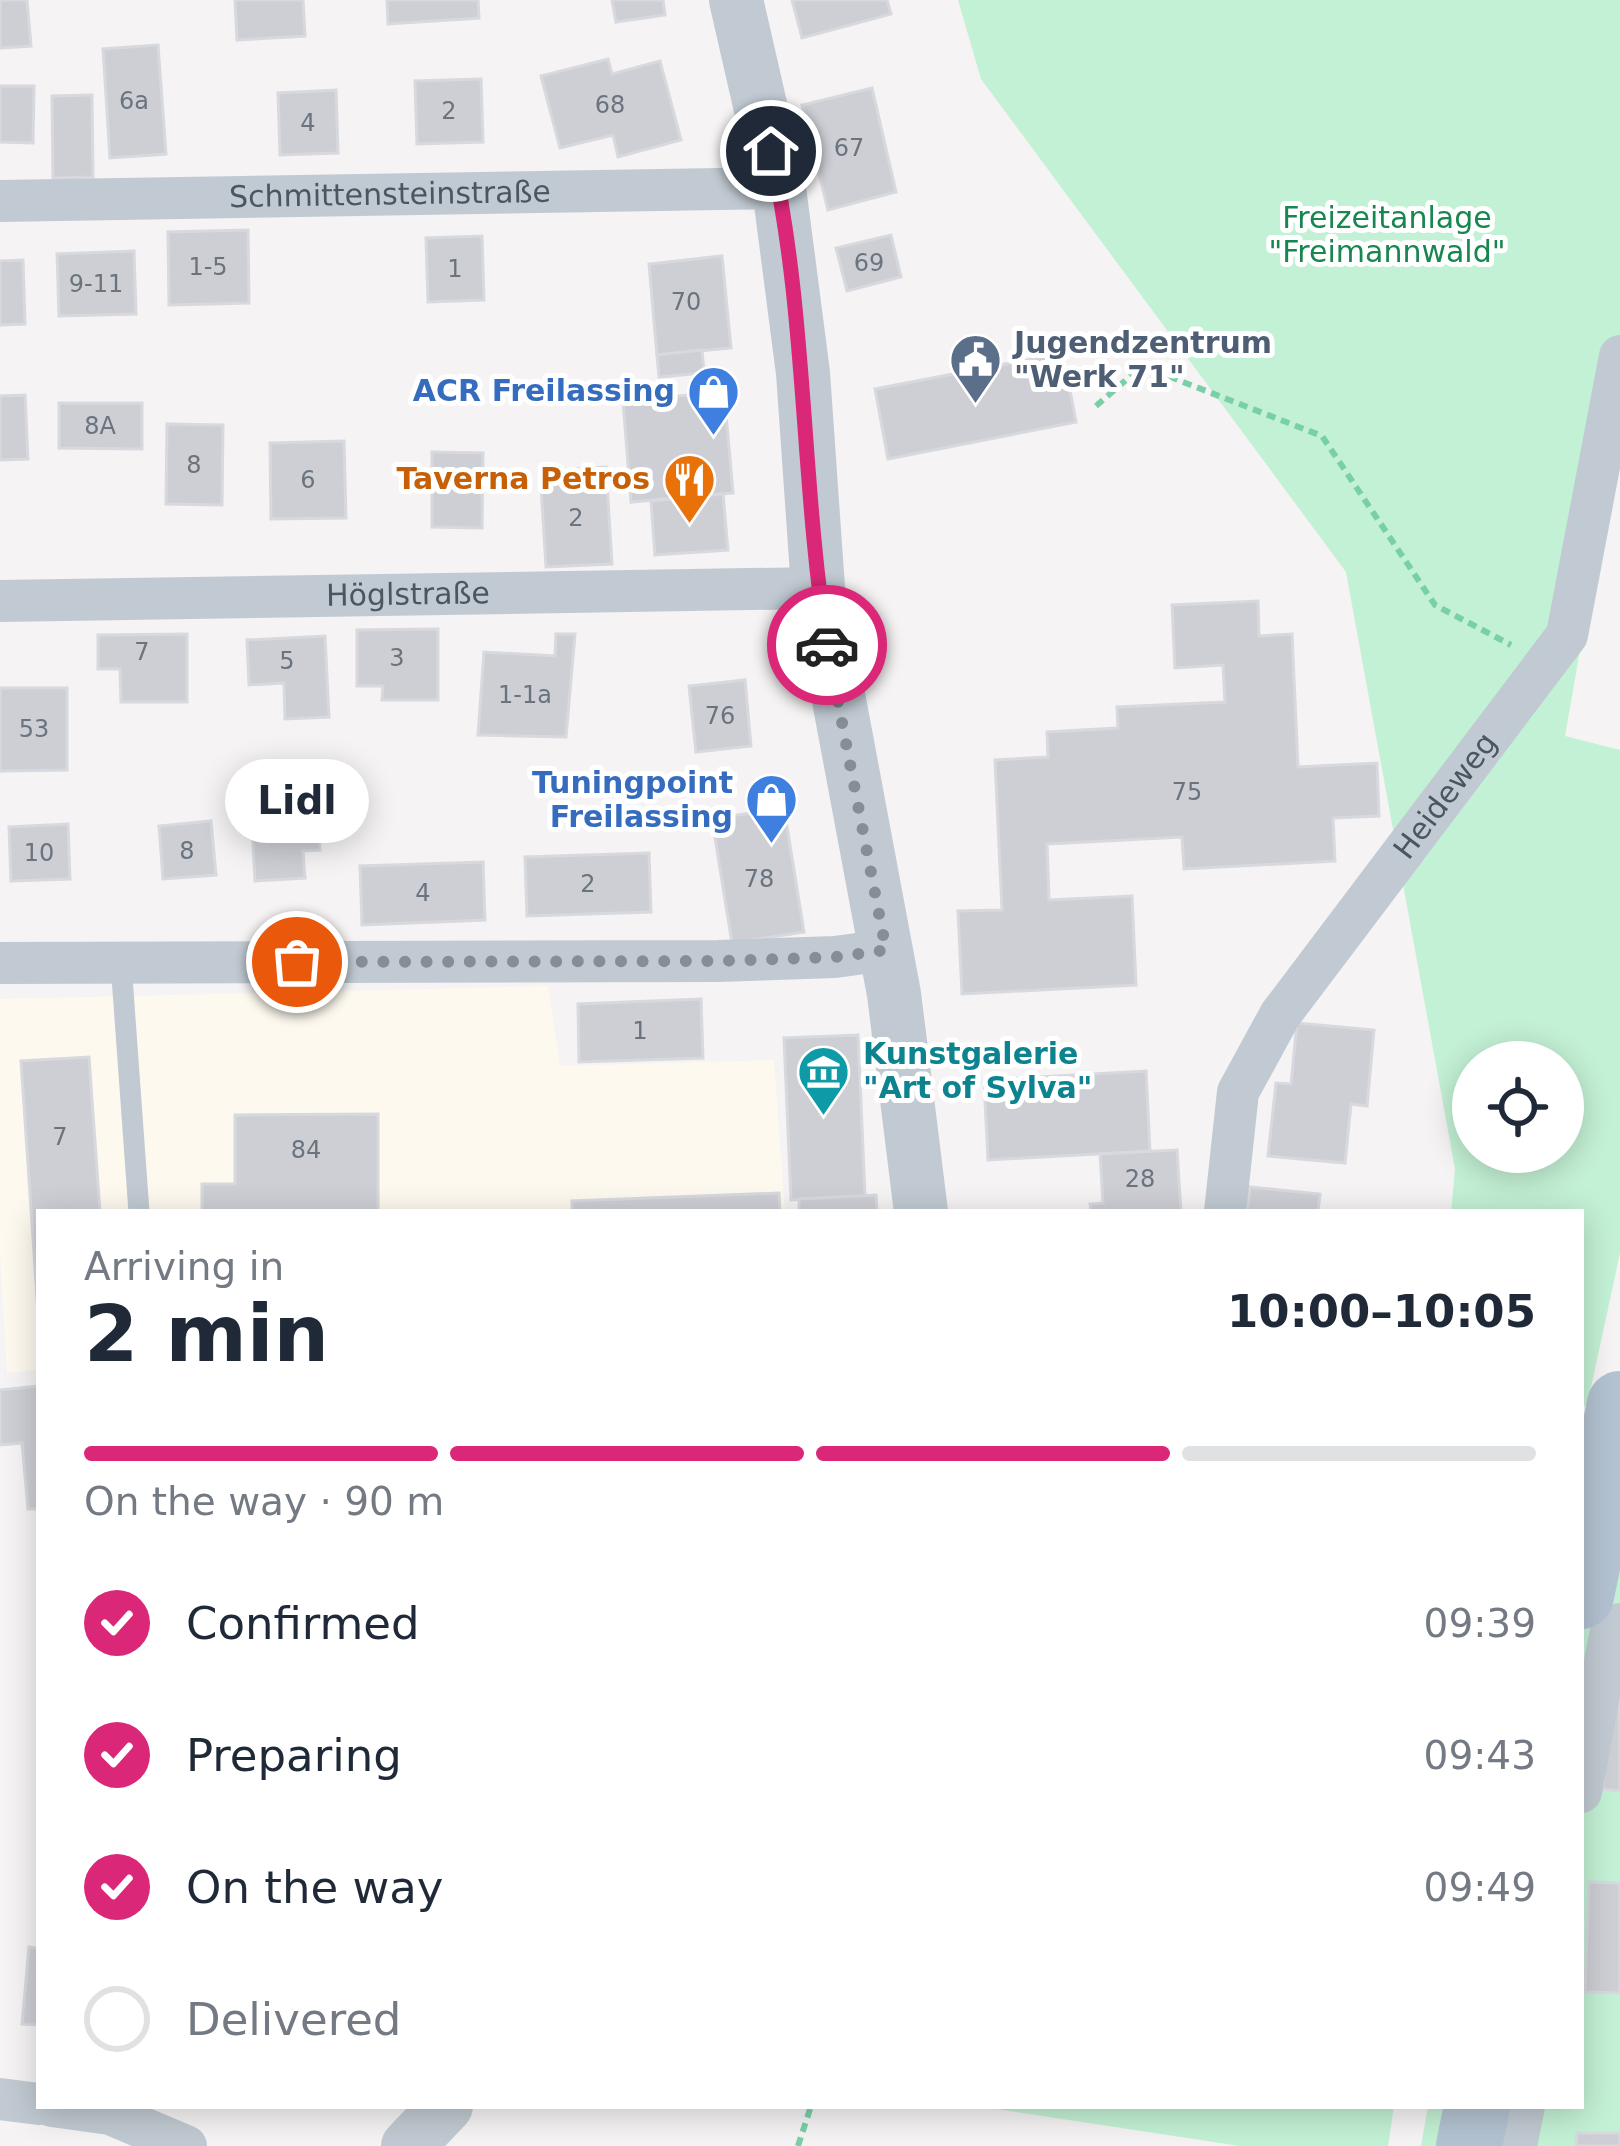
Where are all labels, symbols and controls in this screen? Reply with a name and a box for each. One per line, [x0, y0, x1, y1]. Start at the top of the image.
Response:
house number: 6a [119, 87, 149, 115]
house number: 68 [595, 91, 625, 119]
house number: 2 [441, 97, 457, 125]
pin [720, 100, 822, 202]
house number: 4 [300, 109, 316, 137]
icon: home [738, 118, 804, 184]
house number: 67 [834, 134, 864, 162]
street label: Schmittensteinstraße [229, 174, 551, 214]
park label: Freizeitanlage "Freimannwald" [1268, 200, 1506, 269]
house number: 69 [854, 249, 884, 277]
house number: 1-5 [188, 253, 228, 281]
house number: 1 [447, 255, 463, 283]
house number: 9-11 [69, 270, 123, 298]
house number: 70 [671, 288, 701, 316]
place label: Jugendzentrum "Werk 71" [1012, 325, 1272, 394]
public building icon: Jugendzentrum "Werk 71" [947, 332, 1003, 406]
shop icon: ACR Freilassing [686, 363, 742, 437]
place label: ACR Freilassing [413, 373, 675, 408]
house number: 8A [84, 412, 116, 440]
house number: 8 [186, 451, 202, 479]
restaurant icon: Taverna Petros [661, 451, 717, 525]
place label: Taverna Petros [396, 461, 650, 496]
house number: 6 [300, 466, 316, 494]
house number: 2 [568, 504, 584, 532]
street label: Höglstraße [326, 575, 490, 613]
courier [767, 585, 887, 705]
icon: car [794, 612, 860, 678]
house number: 7 [134, 638, 150, 666]
house number: 3 [389, 644, 405, 672]
house number: 5 [279, 647, 295, 675]
house number: 1-1a [498, 681, 552, 709]
house number: 76 [705, 702, 735, 730]
house number: 53 [19, 715, 49, 743]
street label: Heideweg [1386, 726, 1504, 866]
callout: Lidl [225, 758, 369, 842]
place label: Tuningpoint Freilassing [532, 765, 733, 834]
shop icon: Tuningpoint Freilassing [744, 772, 800, 846]
text: Lidl [257, 778, 337, 823]
house number: 75 [1172, 778, 1202, 806]
house number: 8 [179, 837, 195, 865]
house number: 10 [24, 839, 54, 867]
house number: 78 [744, 865, 774, 893]
house number: 2 [580, 870, 596, 898]
house number: 4 [415, 879, 431, 907]
pin [246, 911, 348, 1013]
icon: bag [264, 929, 330, 995]
house number: 1 [632, 1017, 648, 1045]
place label: Kunstgalerie "Art of Sylva" [863, 1036, 1092, 1105]
map controls [1452, 1041, 1584, 1173]
button: locate [1452, 1041, 1584, 1173]
museum icon: Kunstgalerie "Art of Sylva" [796, 1043, 852, 1117]
house number: 7 [52, 1123, 68, 1151]
house number: 84 [291, 1136, 321, 1164]
house number: 28 [1125, 1165, 1155, 1193]
text: Arriving in [84, 1244, 284, 1289]
text: 10:00–10:05 [1227, 1285, 1536, 1338]
text: 2 min [84, 1289, 329, 1379]
text: On the way · 90 m [84, 1479, 444, 1524]
icon: check [84, 1590, 150, 1656]
text: Confirmed [186, 1597, 420, 1650]
text: 09:39 [1424, 1601, 1536, 1646]
icon: check [84, 1722, 150, 1788]
text: Preparing [186, 1729, 402, 1782]
text: 09:43 [1424, 1733, 1536, 1778]
icon: check [84, 1854, 150, 1920]
text: On the way [186, 1861, 443, 1914]
text: 09:49 [1424, 1865, 1536, 1910]
text: Delivered [186, 1993, 401, 2046]

